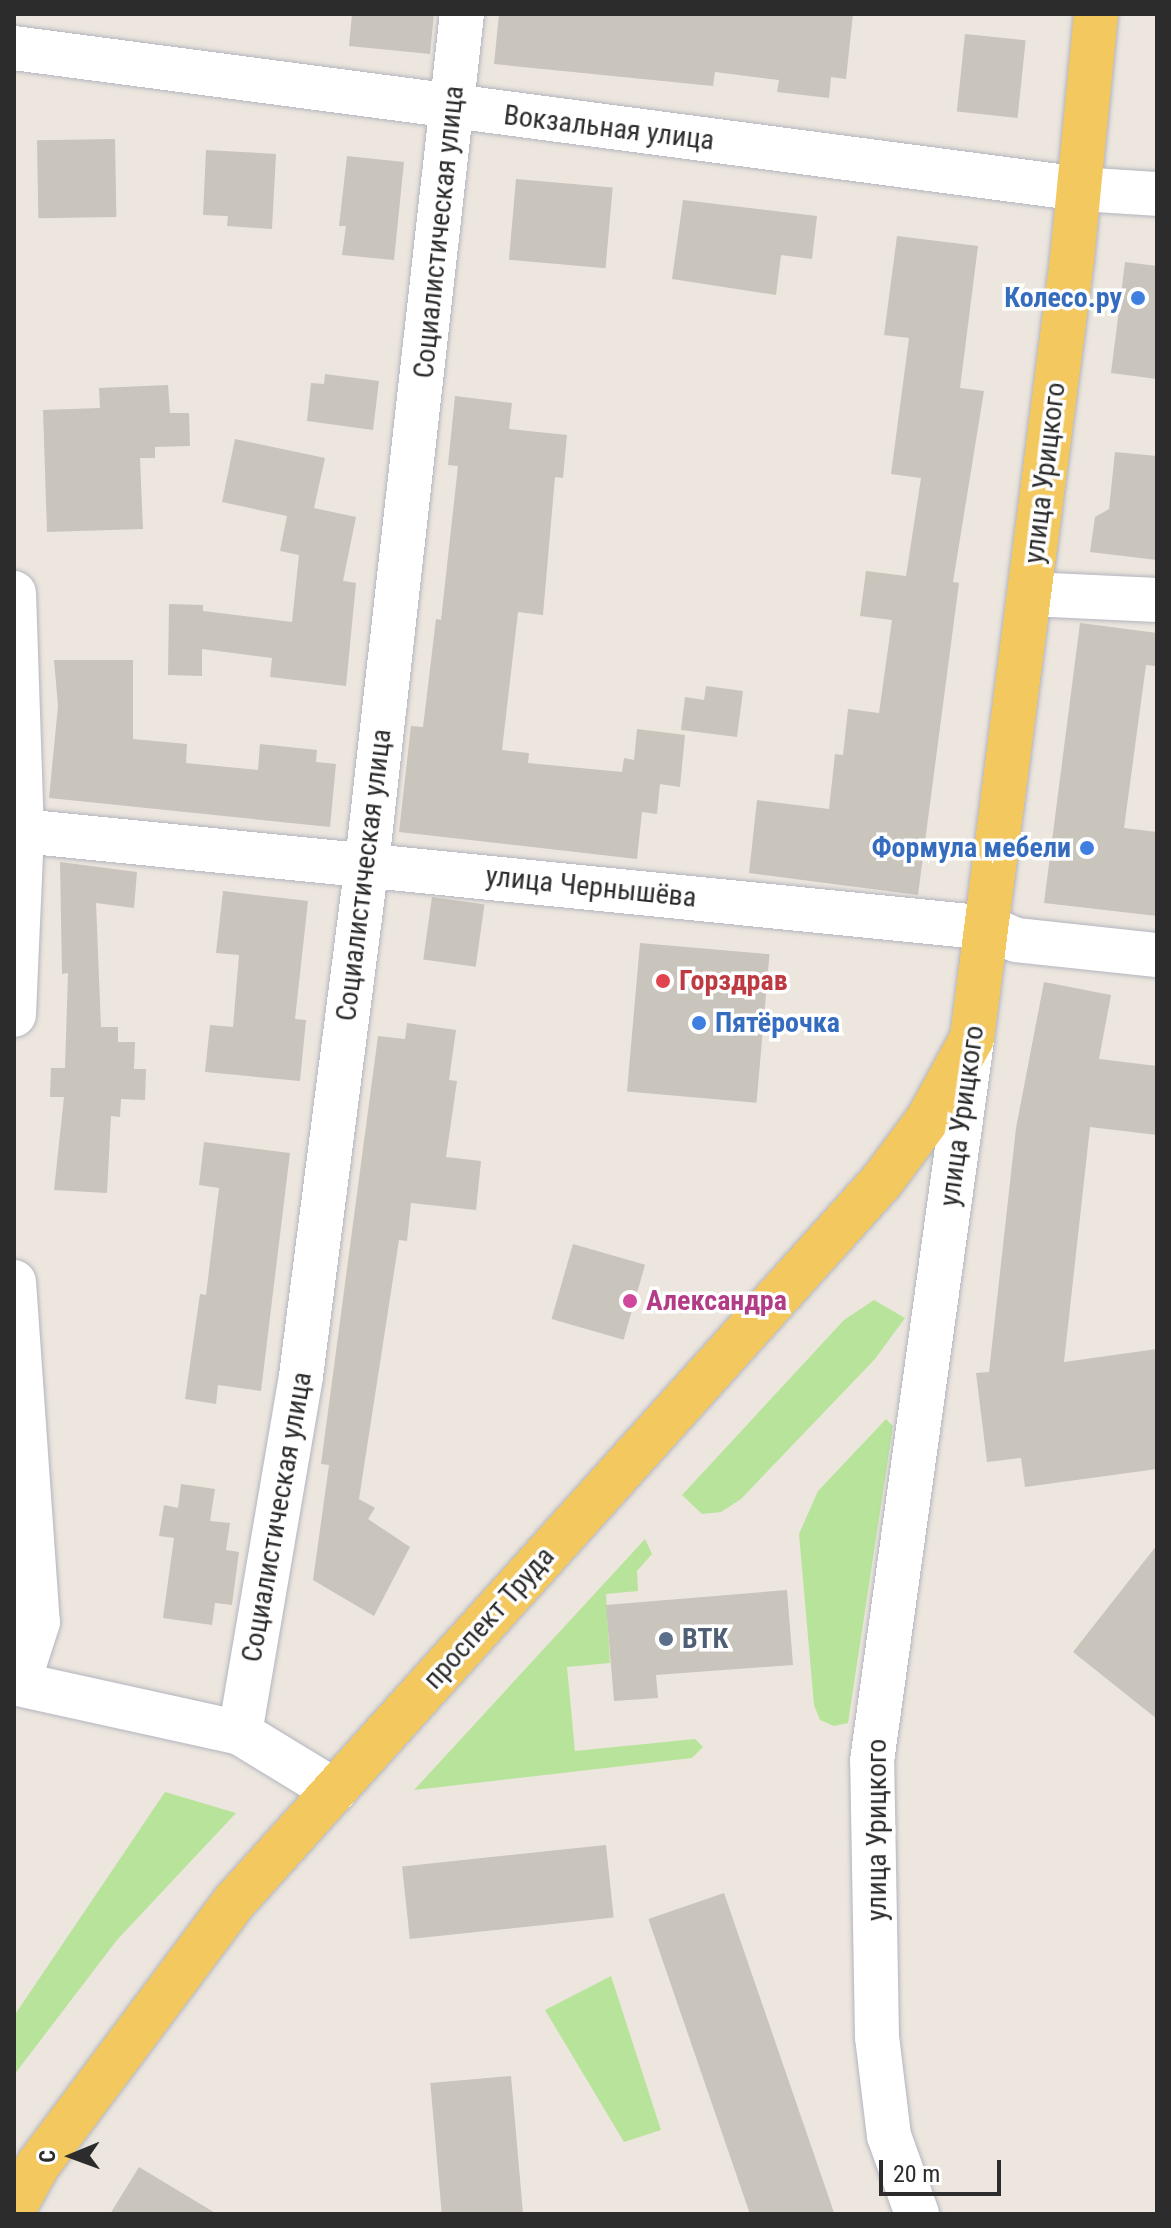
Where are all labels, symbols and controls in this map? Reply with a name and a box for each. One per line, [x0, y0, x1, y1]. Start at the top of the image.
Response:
street label: Социалистическая улица [407, 84, 471, 380]
street label: Вокзальная улица [502, 98, 716, 158]
place label: Колесо.ру [1004, 281, 1122, 315]
marker: Колесо.ру [1129, 289, 1147, 307]
street label: улица Урицкого [1017, 380, 1073, 566]
street label: Социалистическая улица [329, 727, 399, 1023]
place label: Формула мебели [871, 831, 1071, 865]
marker: Формула мебели [1078, 839, 1096, 857]
street label: улица Чернышёва [484, 859, 698, 915]
place label: Горздрав [679, 964, 788, 998]
marker: Горздрав [654, 972, 672, 990]
place label: Пятёрочка [715, 1006, 840, 1040]
marker: Пятёрочка [690, 1014, 708, 1032]
street label: улица Урицкого [933, 1023, 991, 1209]
place label: Александра [646, 1284, 787, 1318]
marker: Александра [621, 1292, 639, 1310]
street label: Социалистическая улица [235, 1369, 319, 1665]
street label: проспект Труда [416, 1540, 562, 1696]
place label: ВТК [682, 1622, 728, 1656]
marker: ВТК [657, 1630, 675, 1648]
street label: улица Урицкого [860, 1739, 894, 1921]
north arrow [32, 2116, 112, 2196]
scale bar [883, 2144, 1005, 2194]
text: С [35, 2150, 60, 2163]
text: 20 m [893, 2160, 940, 2188]

